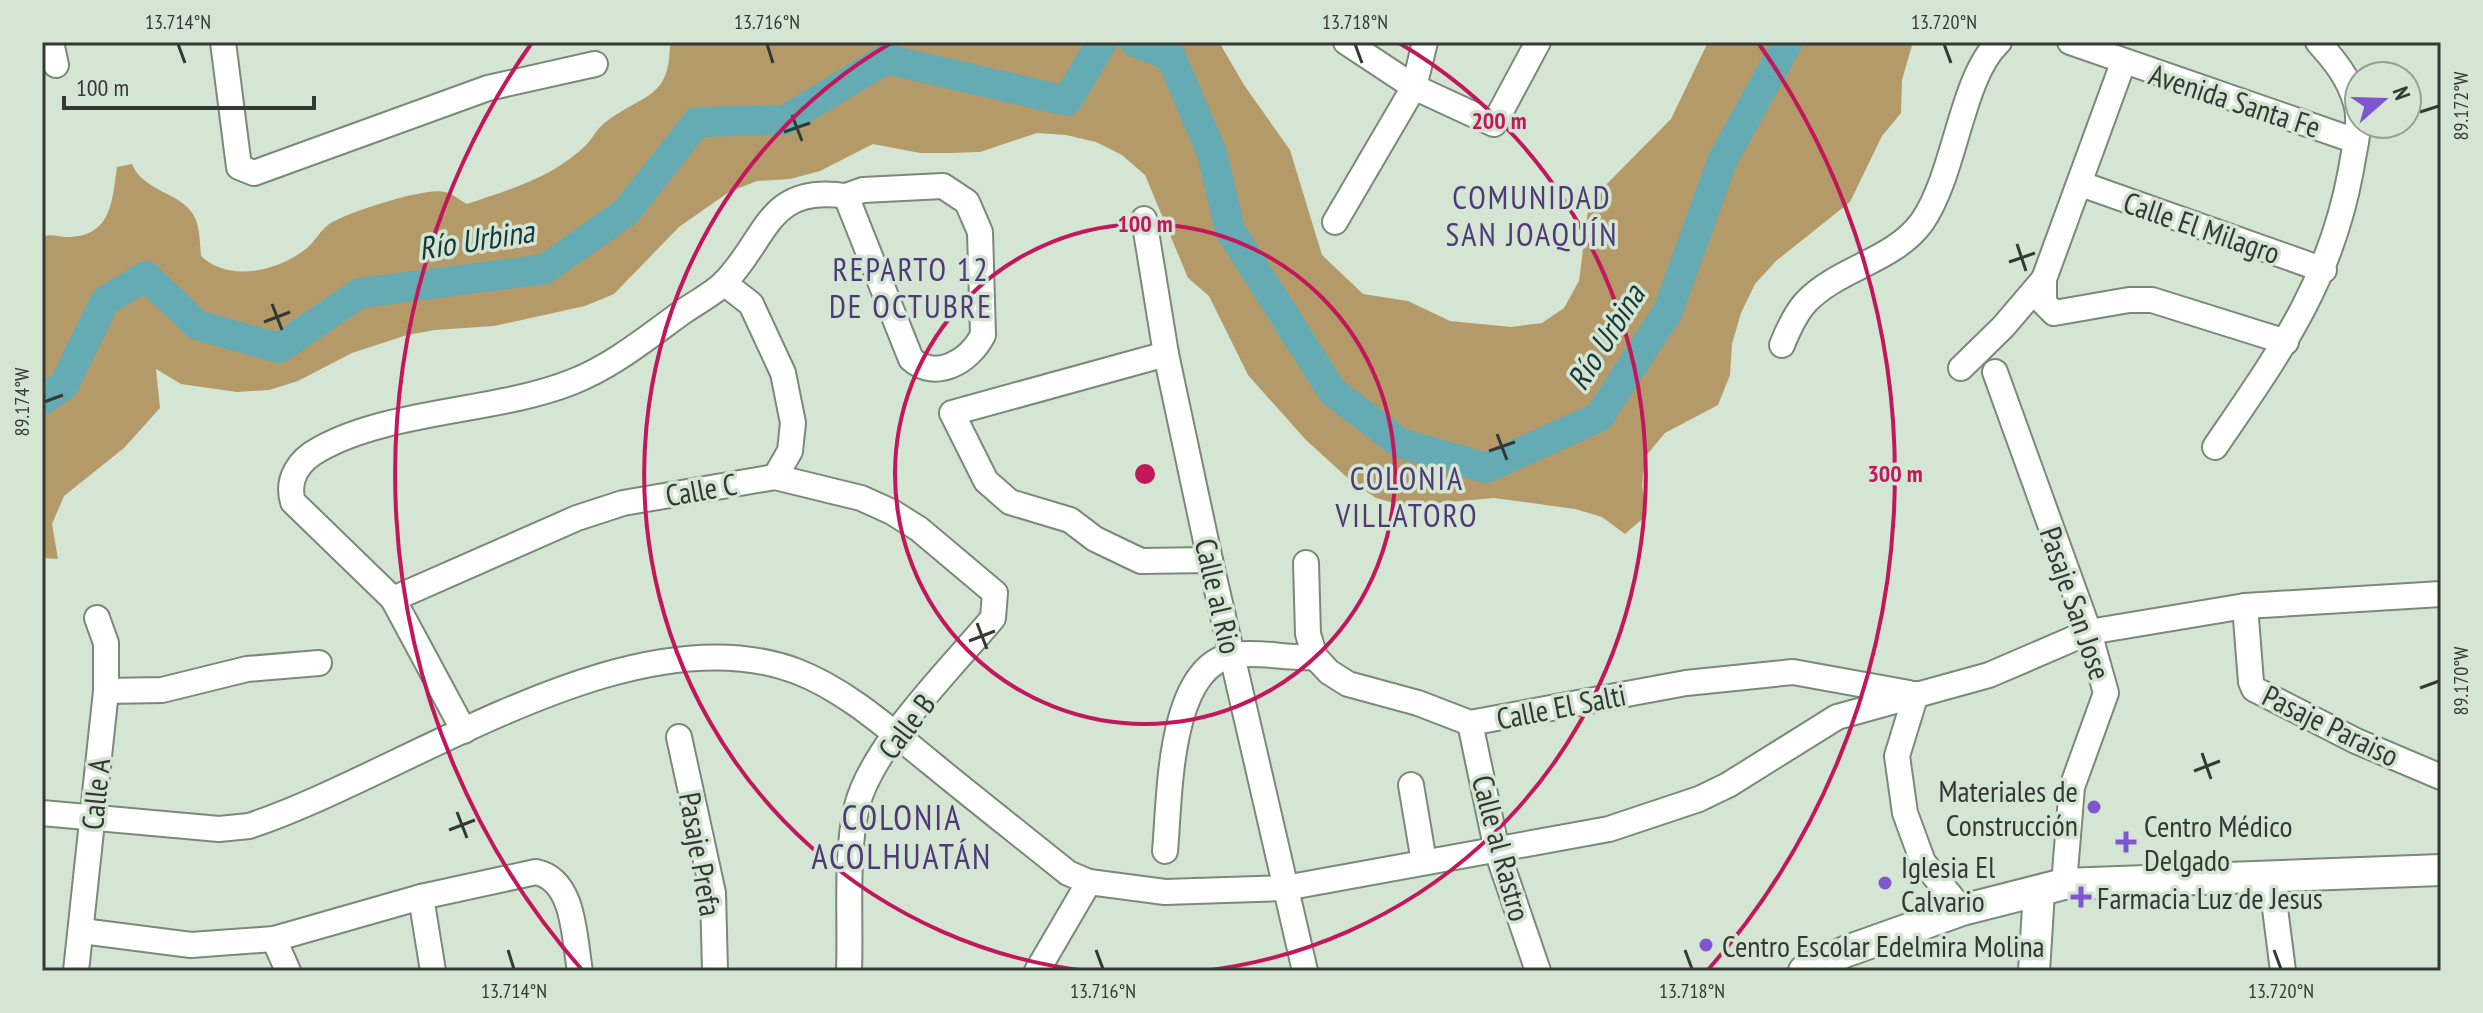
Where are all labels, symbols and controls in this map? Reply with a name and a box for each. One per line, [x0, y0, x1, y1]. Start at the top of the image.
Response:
text: 13.714°N [145, 9, 211, 35]
text: 13.716°N [734, 9, 800, 35]
text: 13.718°N [1322, 9, 1388, 35]
text: 13.720°N [1911, 9, 1977, 35]
street label: Avenida Santa Fe [2144, 54, 2326, 146]
scale bar [64, 60, 314, 110]
north arrow [2343, 60, 2423, 140]
text: 89.172°W [2448, 71, 2474, 140]
text: 100 m [76, 72, 129, 103]
text: N [2387, 83, 2417, 104]
text: 200 m [1471, 105, 1527, 136]
district label: COMUNIDAD SAN JOAQUÍN [1446, 176, 1618, 255]
street label: Calle El Milagro [2119, 182, 2285, 272]
text: 100 m [1117, 208, 1173, 239]
water label: Río Urbina [415, 209, 539, 269]
district label: REPARTO 12 DE OCTUBRE [829, 248, 993, 327]
water label: Río Urbina [1556, 275, 1655, 397]
text: 89.174°W [9, 367, 35, 436]
district label: COLONIA VILLATORO [1334, 457, 1479, 536]
text: 300 m [1867, 458, 1923, 489]
centre of rings [1131, 460, 1159, 488]
street label: Calle C [662, 464, 740, 514]
street label: Pasaje San Jose [2032, 521, 2120, 685]
street label: Calle al Rio [1187, 534, 1251, 658]
text: 89.170°W [2448, 646, 2474, 715]
street label: Calle El Salti [1493, 674, 1629, 738]
street label: Pasaje Paraiso [2257, 675, 2405, 775]
street label: Calle B [869, 685, 943, 767]
street label: Calle A [72, 756, 118, 832]
street label: Calle al Rastro [1464, 771, 1540, 925]
place label: Materiales de Construcción [1939, 771, 2078, 844]
street label: Pasaje Prefa [671, 789, 731, 919]
district label: COLONIA ACOLHUATÁN [812, 795, 992, 878]
marker: Materiales de Construcción [2085, 798, 2103, 816]
place label: Centro Médico Delgado [2144, 806, 2292, 879]
marker: Centro Médico Delgado [2115, 831, 2137, 853]
place label: Iglesia El Calvario [1901, 847, 1995, 920]
marker: Iglesia El Calvario [1876, 874, 1894, 892]
place label: Farmacia Luz de Jesus [2097, 878, 2323, 917]
marker: Farmacia Luz de Jesus [2072, 888, 2090, 906]
place label: Centro Escolar Edelmira Molina [1722, 926, 2045, 965]
marker: Centro Escolar Edelmira Molina [1697, 936, 1715, 954]
text: 13.714°N [481, 978, 547, 1004]
text: 13.716°N [1070, 978, 1136, 1004]
text: 13.718°N [1659, 978, 1725, 1004]
text: 13.720°N [2248, 978, 2314, 1004]

